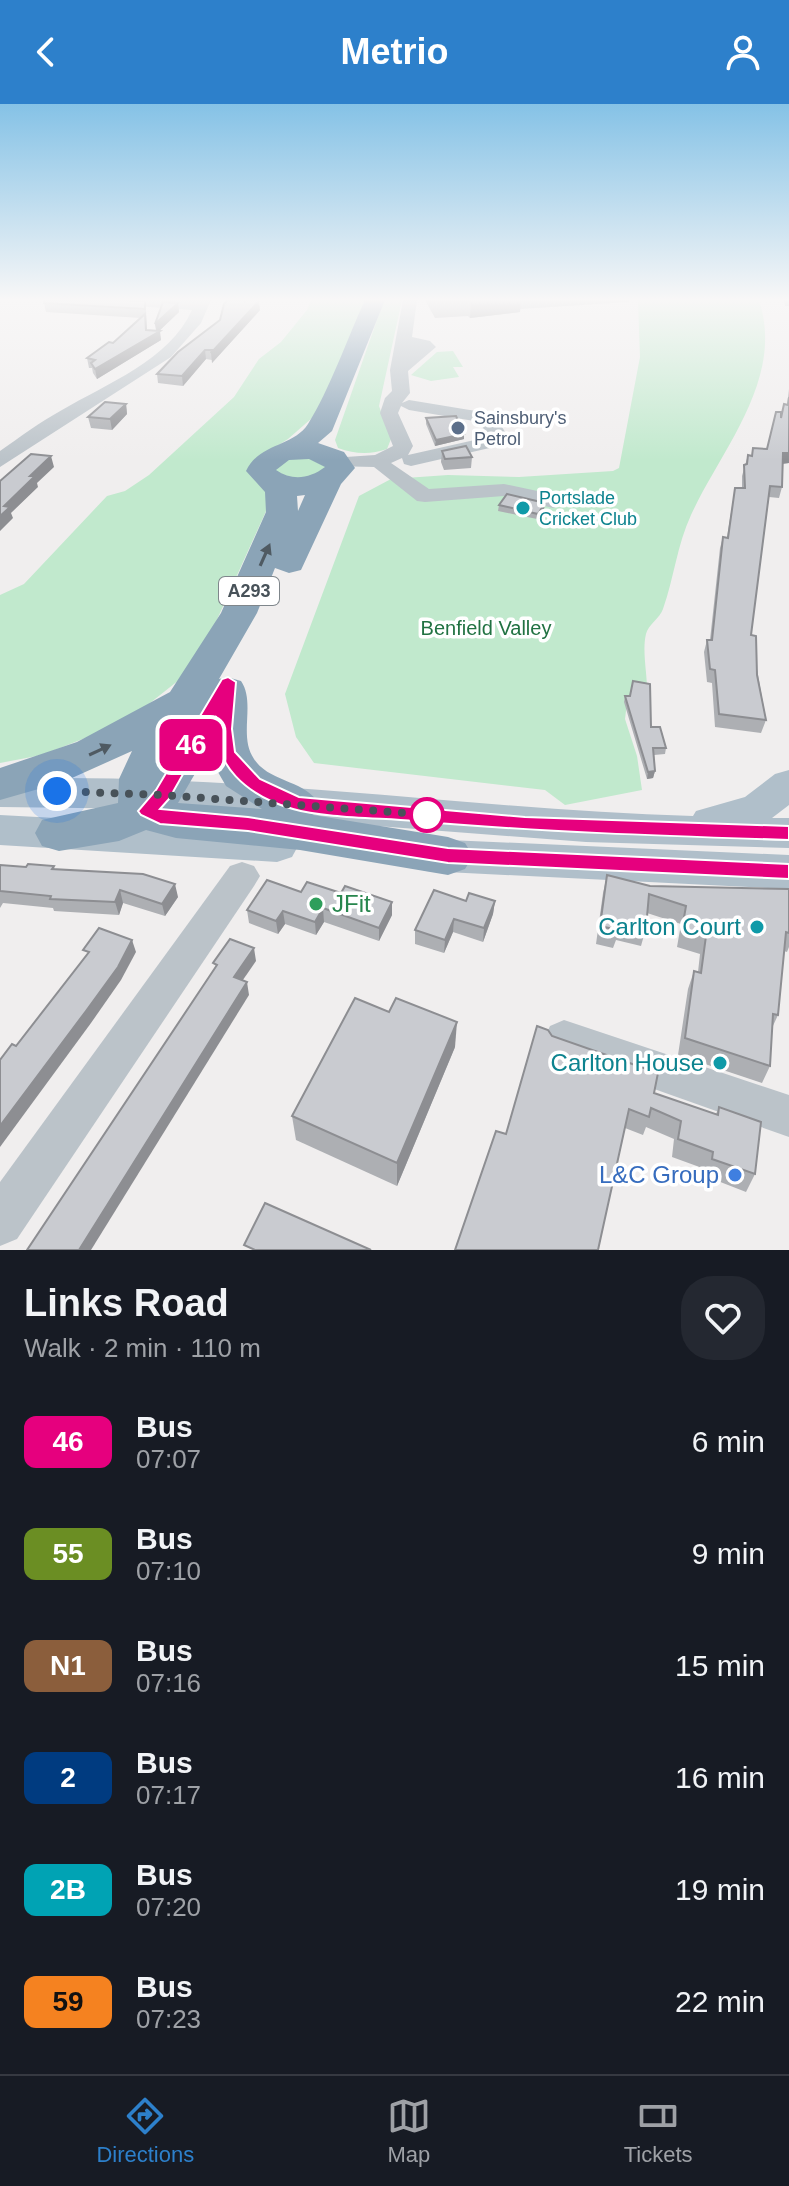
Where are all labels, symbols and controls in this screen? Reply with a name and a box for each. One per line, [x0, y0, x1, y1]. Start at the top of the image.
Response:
icon: back [24, 30, 68, 74]
icon: person [721, 30, 765, 74]
text: Metrio [341, 31, 449, 72]
place label: Sainsbury's Petrol [474, 408, 566, 449]
marker: Sainsbury's Petrol [449, 419, 467, 437]
place label: Portslade Cricket Club [539, 488, 637, 529]
marker: Portslade Cricket Club [514, 499, 532, 517]
one-way arrow [258, 543, 271, 566]
road number: A293 [219, 577, 279, 605]
park label: Benfield Valley [421, 617, 551, 639]
line badge: 46 [155, 719, 227, 771]
text: 46 [175, 729, 207, 760]
one-way arrow [88, 743, 112, 757]
your location [37, 771, 77, 811]
unlabelled marker [410, 798, 444, 832]
place label: JFit [332, 890, 371, 917]
marker: JFit [307, 895, 325, 913]
place label: Carlton Court [598, 913, 741, 940]
marker: Carlton Court [748, 918, 766, 936]
place label: Carlton House [551, 1049, 704, 1076]
marker: Carlton House [711, 1054, 729, 1072]
place label: L&C Group [599, 1161, 719, 1188]
marker: L&C Group [726, 1166, 744, 1184]
button: heart [681, 1276, 765, 1360]
text: Links Road [24, 1282, 229, 1324]
text: Walk · 2 min · 110 m [24, 1333, 261, 1363]
text: Bus [136, 1410, 193, 1443]
text: 6 min [692, 1425, 765, 1458]
text: 46 [52, 1426, 84, 1457]
text: 07:07 [136, 1444, 201, 1474]
text: Bus [136, 1522, 193, 1555]
text: 9 min [692, 1537, 765, 1570]
text: 55 [52, 1538, 84, 1569]
text: 07:10 [136, 1556, 201, 1586]
text: Bus [136, 1634, 193, 1667]
text: 15 min [675, 1649, 765, 1682]
text: N1 [50, 1650, 86, 1681]
text: 07:16 [136, 1668, 201, 1698]
text: Bus [136, 1746, 193, 1779]
text: 16 min [675, 1761, 765, 1794]
text: 2 [60, 1762, 76, 1793]
text: 07:17 [136, 1780, 201, 1810]
text: Bus [136, 1858, 193, 1891]
text: 19 min [675, 1873, 765, 1906]
text: 2B [50, 1874, 86, 1905]
text: 07:20 [136, 1892, 201, 1922]
text: Bus [136, 1970, 193, 2003]
text: 22 min [675, 1985, 765, 2018]
text: 59 [52, 1986, 84, 2017]
text: 07:23 [136, 2004, 201, 2034]
tab: Directions [96, 2094, 194, 2168]
tab: Map [387, 2094, 431, 2168]
tab: Tickets [624, 2094, 693, 2168]

